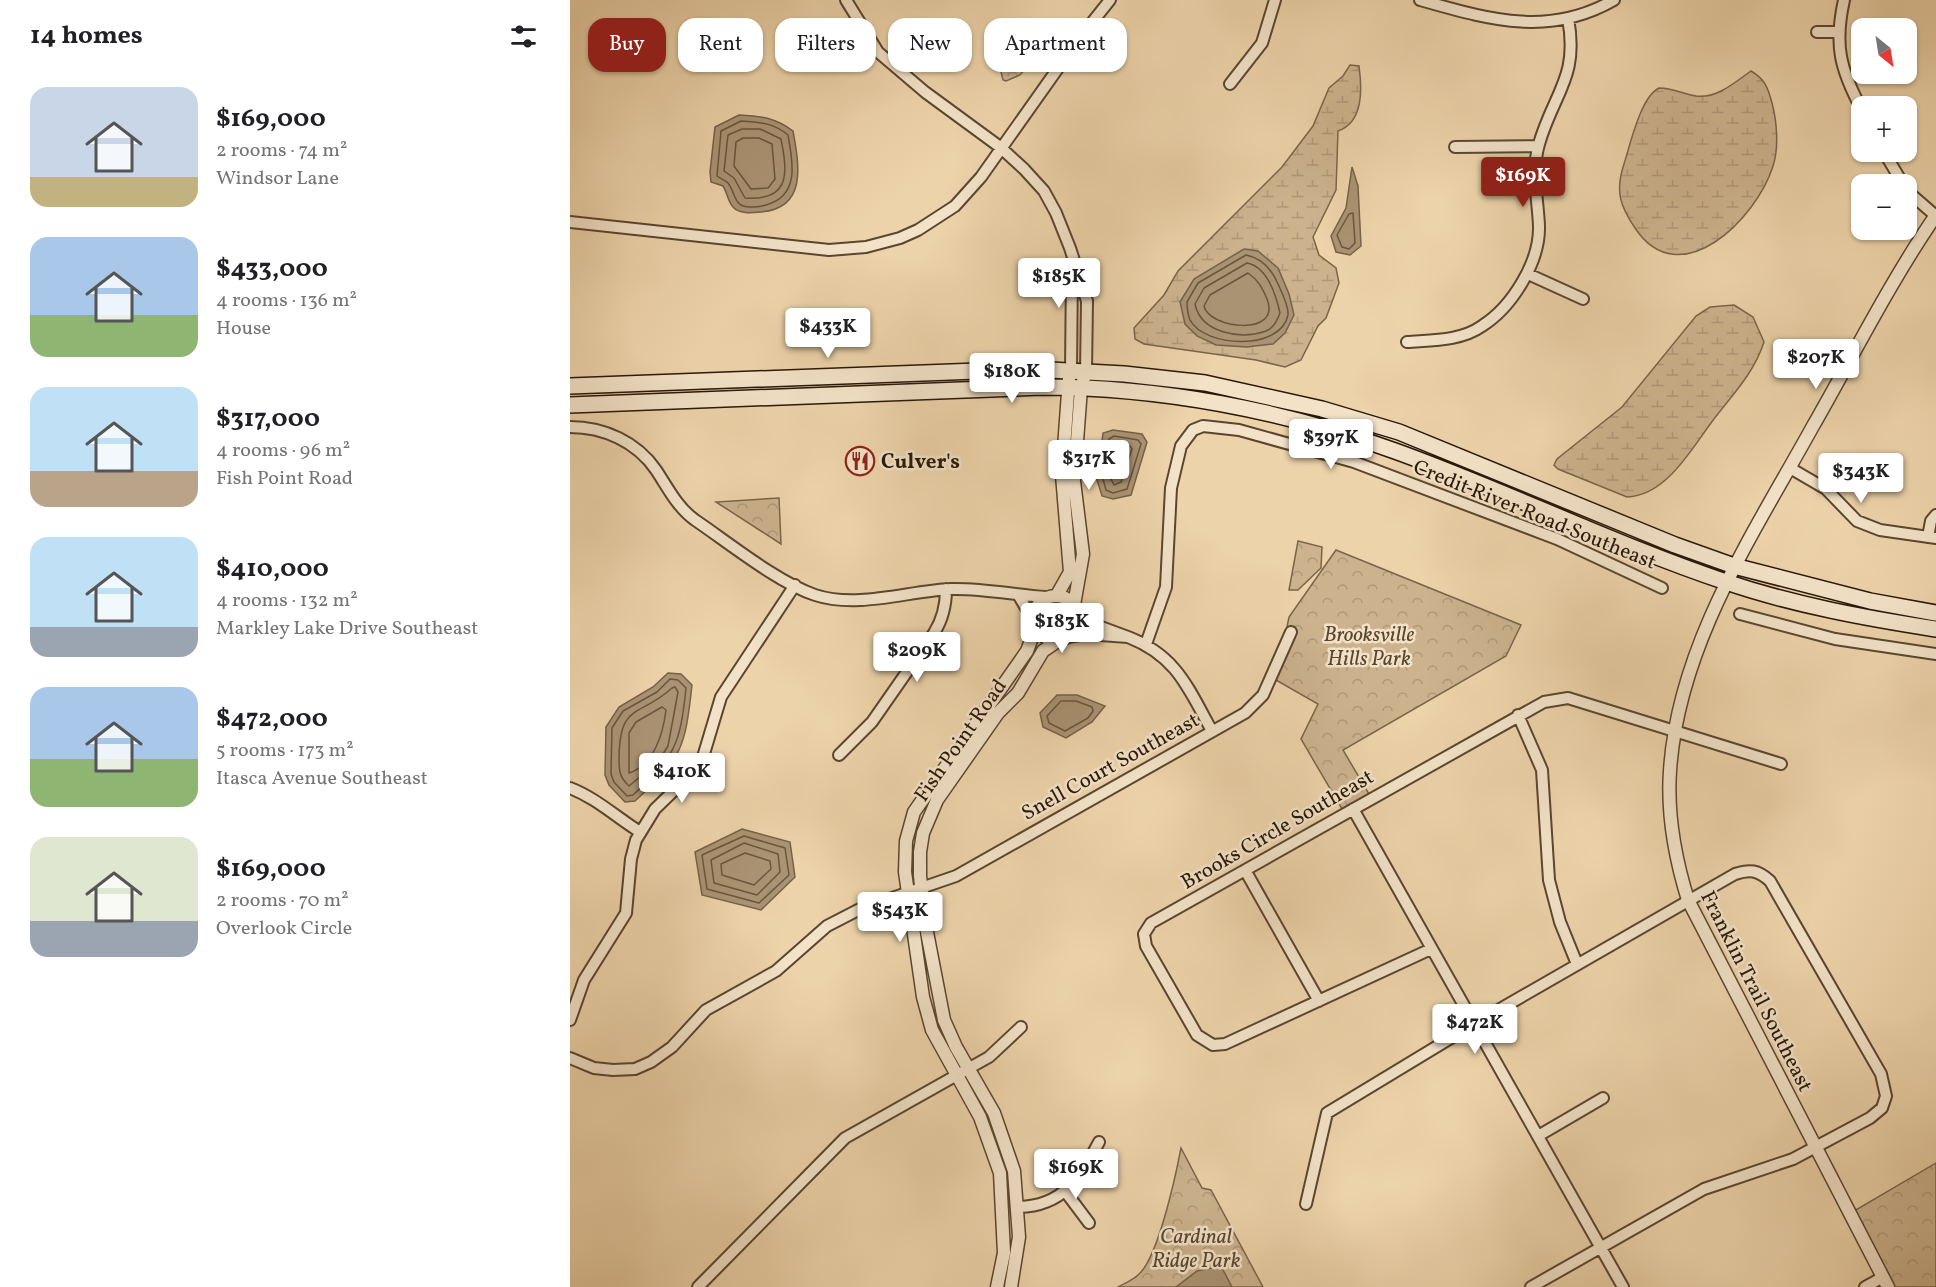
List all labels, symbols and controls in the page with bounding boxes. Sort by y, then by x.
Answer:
text: 14 homes [30,18,143,54]
chip: Buy [588,18,666,72]
chip: Rent [678,18,763,72]
chip: Filters [775,18,876,72]
chip: New [888,18,972,72]
chip: Apartment [984,18,1127,72]
north arrow [1851,18,1917,84]
map controls [1851,18,1917,240]
icon: filters [507,20,540,53]
button: + [1851,96,1917,162]
text: $169,000 [216,101,326,137]
icon: home [78,111,150,183]
text: 2 rooms · 74 m² [216,137,347,165]
pin: $169K [1481,157,1565,208]
text: $169K [1495,162,1551,190]
text: Windsor Lane [216,165,339,193]
button: − [1851,174,1917,240]
text: $433,000 [216,251,328,287]
pin: $185K [1017,258,1101,309]
icon: home [78,261,150,333]
text: $185K [1032,263,1086,291]
text: 4 rooms · 136 m² [216,287,357,315]
pin: $433K [786,308,870,359]
text: $433K [799,313,857,341]
text: House [216,315,271,343]
pin: $207K [1774,339,1858,390]
text: $207K [1787,344,1845,372]
pin: $180K [970,353,1054,404]
text: $180K [984,358,1040,386]
text: $317,000 [216,401,320,437]
icon: home [78,411,150,483]
pin: $397K [1289,419,1373,470]
text: $397K [1303,424,1359,452]
text: 4 rooms · 96 m² [216,437,350,465]
pin: $317K [1047,440,1131,491]
restaurant icon: Culver's [844,445,876,477]
text: $317K [1062,445,1116,473]
place label: Culver's [881,448,960,477]
street label: Credit River Road Southeast [1409,453,1660,577]
pin: $343K [1819,453,1903,504]
text: $343K [1832,458,1890,486]
text: Fish Point Road [216,465,353,493]
text: $410,000 [216,551,329,587]
icon: home [78,561,150,633]
text: 4 rooms · 132 m² [216,587,358,615]
pin: $183K [1020,603,1104,654]
text: $183K [1035,608,1089,636]
text: Markley Lake Drive Southeast [216,615,478,643]
park label: Brooksville Hills Park [1324,621,1415,674]
pin: $209K [875,632,959,683]
text: $209K [887,637,947,665]
street label: Fish Point Road [908,674,1014,808]
text: $472,000 [216,701,328,737]
street label: Snell Court Southeast [1017,706,1205,828]
icon: home [78,711,150,783]
text: 5 rooms · 173 m² [216,737,354,765]
pin: $410K [640,753,724,804]
text: $410K [653,758,711,786]
street label: Brooks Circle Southeast [1176,763,1379,897]
text: Itasca Avenue Southeast [216,765,428,793]
text: $169,000 [216,851,326,887]
icon: home [78,861,150,933]
street label: Franklin Trail Southeast [1692,886,1819,1097]
text: 2 rooms · 70 m² [216,887,349,915]
pin: $543K [858,892,942,943]
text: $543K [872,897,928,925]
text: Overlook Circle [216,915,352,943]
pin: $472K [1433,1004,1517,1055]
text: $472K [1446,1009,1504,1037]
pin: $169K [1034,1149,1118,1200]
text: $169K [1048,1154,1104,1182]
park label: Cardinal Ridge Park [1152,1223,1241,1276]

